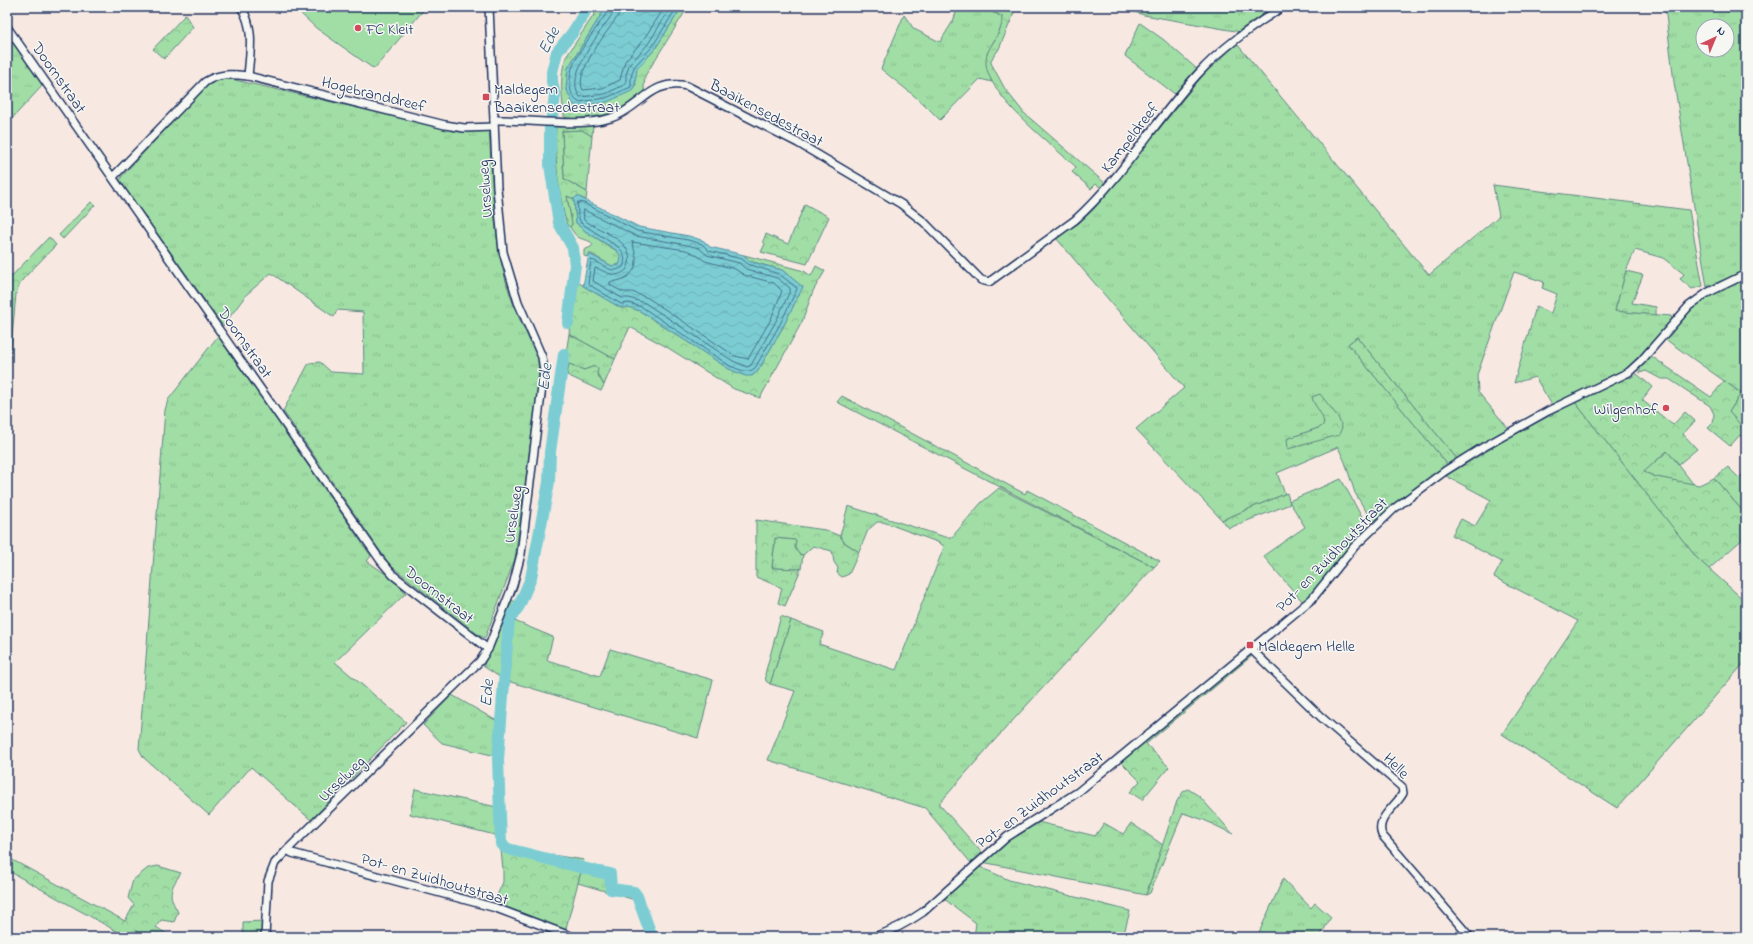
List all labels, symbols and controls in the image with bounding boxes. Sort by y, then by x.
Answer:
place label: FC Kleit [365,18,414,42]
north arrow [1695,18,1735,58]
water label: Ede [532,22,567,59]
marker: FC Kleit [353,23,363,33]
text: N [1713,23,1729,40]
street label: Doornstraat [24,37,92,119]
street label: Hogebranddreef [319,70,429,120]
street label: Baaikensedestraat [704,73,828,154]
place label: Maldegem Baaikensedestraat [493,78,620,120]
marker: Maldegem Baaikensedestraat [481,92,491,102]
street label: Kampeldreef [1096,98,1166,178]
street label: Urselweg [472,159,500,219]
street label: Doornstraat [210,302,278,384]
water label: Ede [531,361,560,392]
place label: Wilgenhof [1594,398,1659,422]
marker: Wilgenhof [1661,403,1671,413]
street label: Urselweg [498,484,530,545]
street label: Pot- en Zuidhoutstraat [1271,492,1395,619]
street label: Doornstraat [398,560,479,631]
place label: Maldegem Helle [1258,635,1356,659]
marker: Maldegem Helle [1245,640,1255,650]
water label: Ede [474,677,501,708]
street label: Pot- en Zuidhoutstraat [971,746,1109,855]
street label: Helle [1377,748,1415,786]
street label: Urselweg [313,751,372,808]
street label: Pot- en Zuidhoutstraat [358,847,512,913]

